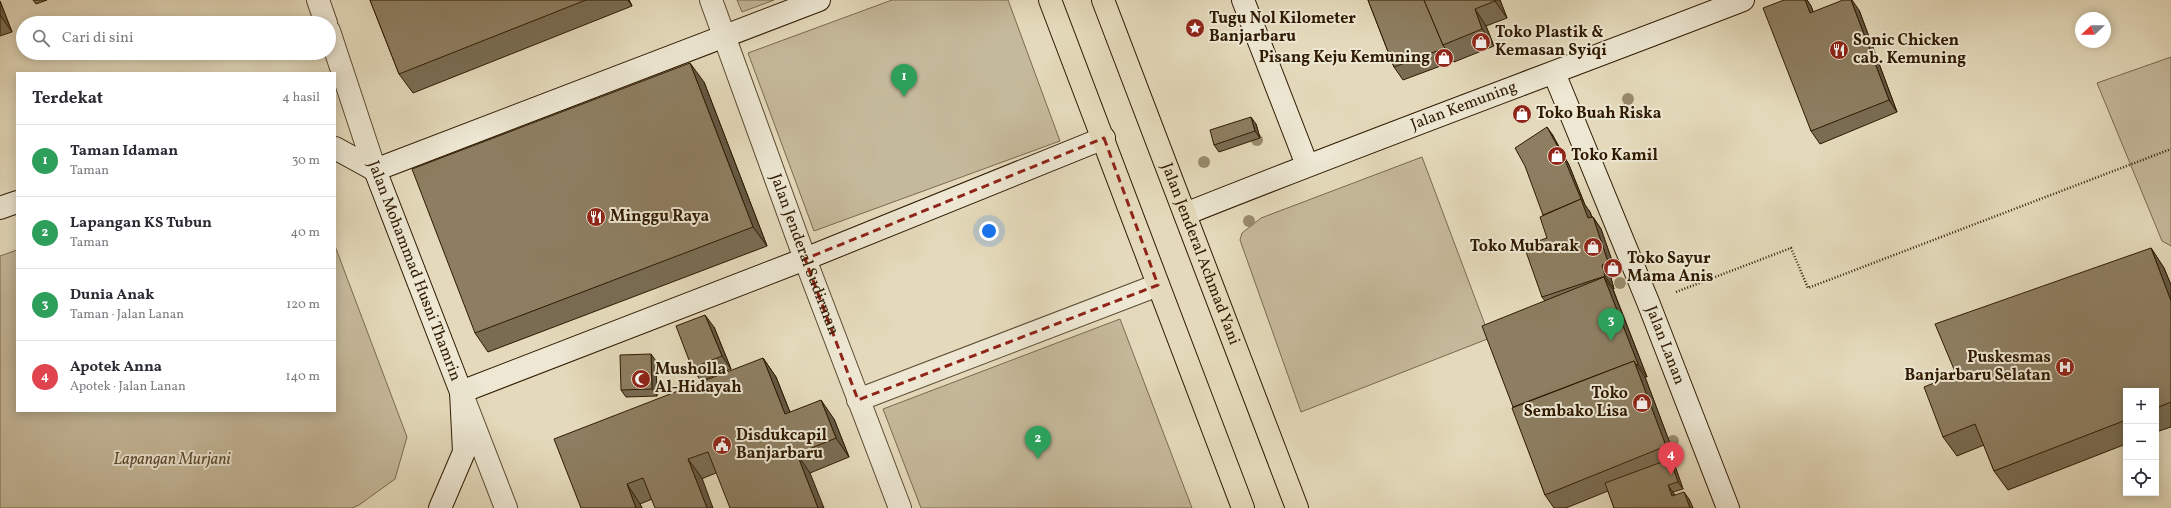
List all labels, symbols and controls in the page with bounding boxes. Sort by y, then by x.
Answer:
place label: Tugu Nol Kilometer Banjarbaru [1209,8,1356,48]
north arrow [2075,12,2111,48]
search box [16,16,336,60]
place icon: Tugu Nol Kilometer Banjarbaru [1184,17,1206,39]
place label: Toko Plastik & Kemasan Syiqi [1495,22,1607,62]
icon: search [30,27,52,49]
text: Cari di sini [62,28,133,49]
place label: Sonic Chicken cab. Kemuning [1853,30,1966,70]
shop icon: Toko Plastik & Kemasan Syiqi [1470,31,1492,53]
restaurant icon: Sonic Chicken cab. Kemuning [1828,39,1850,61]
place label: Pisang Keju Kemuning [1259,47,1430,69]
shop icon: Pisang Keju Kemuning [1433,47,1455,69]
pin: 1 [891,64,917,97]
street label: Jalan Kemuning [1408,76,1520,136]
text: Terdekat [32,87,103,110]
text: 4 hasil [282,89,320,107]
shop icon: Toko Buah Riska [1511,103,1533,125]
place label: Toko Buah Riska [1536,103,1662,125]
text: Taman Idaman [70,141,178,162]
shop icon: Toko Kamil [1546,145,1568,167]
place label: Toko Kamil [1571,145,1658,167]
text: 1 [42,152,48,170]
text: 30 m [292,152,320,170]
street label: Jalan Mohammad Husni Thamrin [362,158,466,384]
street label: Jalan Jenderal Achmad Yani [1155,160,1245,348]
text: Taman [70,162,109,180]
street label: Jalan Jenderal Sudirman [764,171,844,338]
restaurant icon: Minggu Raya [585,206,607,228]
place label: Minggu Raya [610,206,709,228]
text: Lapangan KS Tubun [70,213,212,234]
your location [979,221,999,241]
text: 2 [42,224,48,242]
text: 40 m [291,224,320,242]
text: Taman [70,234,109,252]
place label: Toko Mubarak [1470,236,1579,258]
shop icon: Toko Mubarak [1582,236,1604,258]
place label: Toko Sayur Mama Anis [1627,248,1713,288]
shop icon: Toko Sayur Mama Anis [1602,257,1624,279]
text: Dunia Anak [70,285,154,306]
text: 3 [42,296,48,314]
text: 120 m [286,296,320,314]
street label: Jalan Lanan [1640,303,1690,388]
text: Taman · Jalan Lanan [70,306,184,324]
pin: 3 [1598,308,1624,341]
place label: Puskesmas Banjarbaru Selatan [1904,347,2051,387]
hospital icon: Puskesmas Banjarbaru Selatan [2054,356,2076,378]
text: Apotek Anna [70,357,162,378]
place label: Musholla Al-Hidayah [655,359,742,399]
text: 4 [41,368,49,386]
text: 140 m [286,368,320,386]
mosque icon: Musholla Al-Hidayah [630,368,652,390]
text: Apotek · Jalan Lanan [70,378,186,396]
place label: Toko Sembako Lisa [1524,383,1628,423]
map controls [2123,388,2159,496]
button: + [2123,388,2159,424]
shop icon: Toko Sembako Lisa [1631,392,1653,414]
button: − [2123,424,2159,460]
place label: Disdukcapil Banjarbaru [736,425,828,465]
pin: 2 [1025,426,1051,459]
public building icon: Disdukcapil Banjarbaru [711,434,733,456]
pin: 4 [1658,442,1684,475]
park label: Lapangan Murjani [114,449,232,471]
button: locate [2123,460,2159,496]

